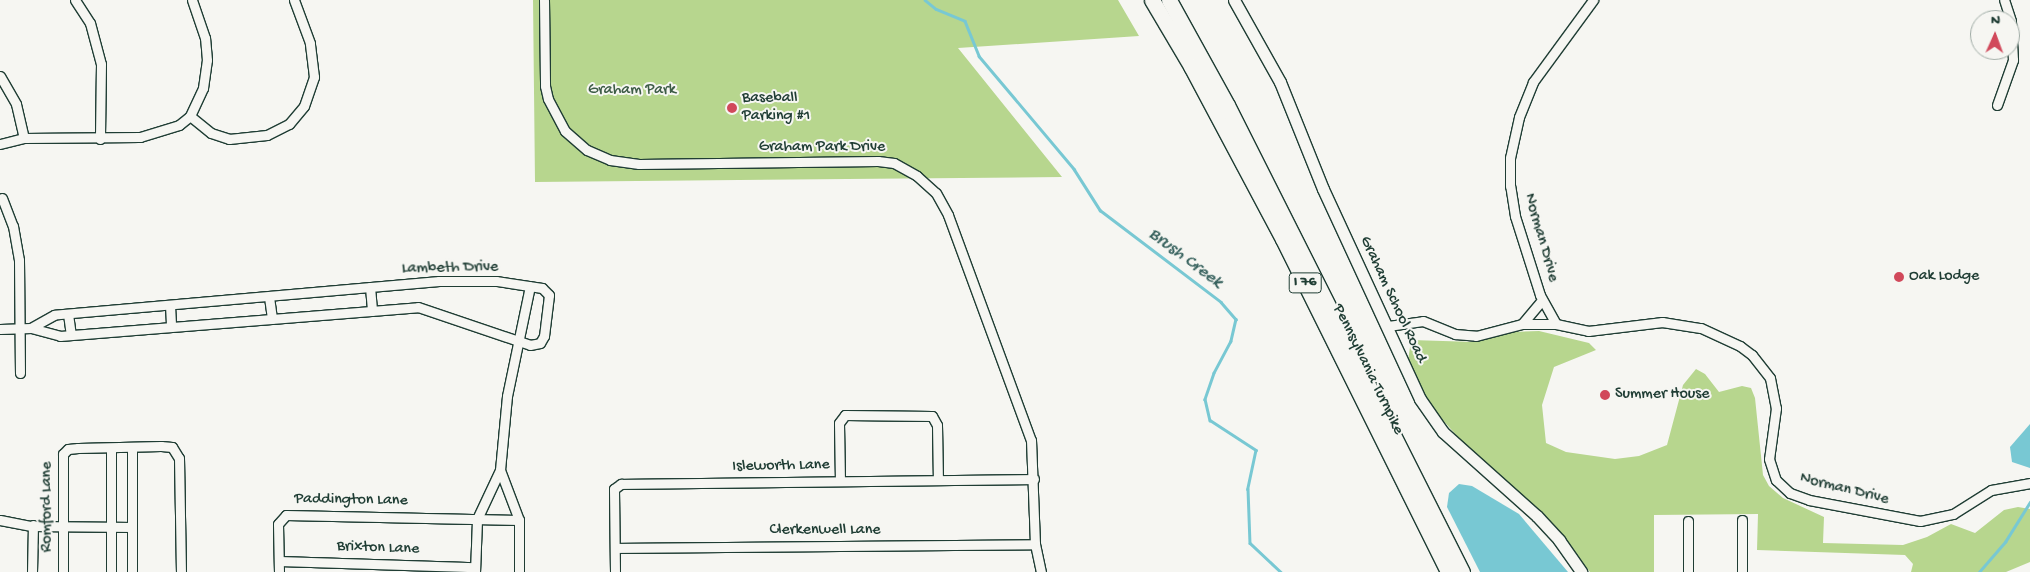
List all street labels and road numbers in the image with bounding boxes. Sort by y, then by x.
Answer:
street label: Graham Park Drive [759,138,885,158]
street label: Norman Drive [1518,192,1562,284]
street label: Graham School Road [1354,234,1430,366]
street label: Lambeth Drive [402,259,498,279]
road number: I 76 [1288,270,1322,296]
street label: Pennsylvania Turnpike [1327,302,1407,438]
street label: Isleworth Lane [732,457,830,477]
street label: Romford Lane [38,462,58,552]
street label: Norman Drive [1798,470,1890,510]
street label: Paddington Lane [294,490,408,512]
street label: Clerkenwell Lane [769,521,881,541]
street label: Brixton Lane [336,538,420,560]

